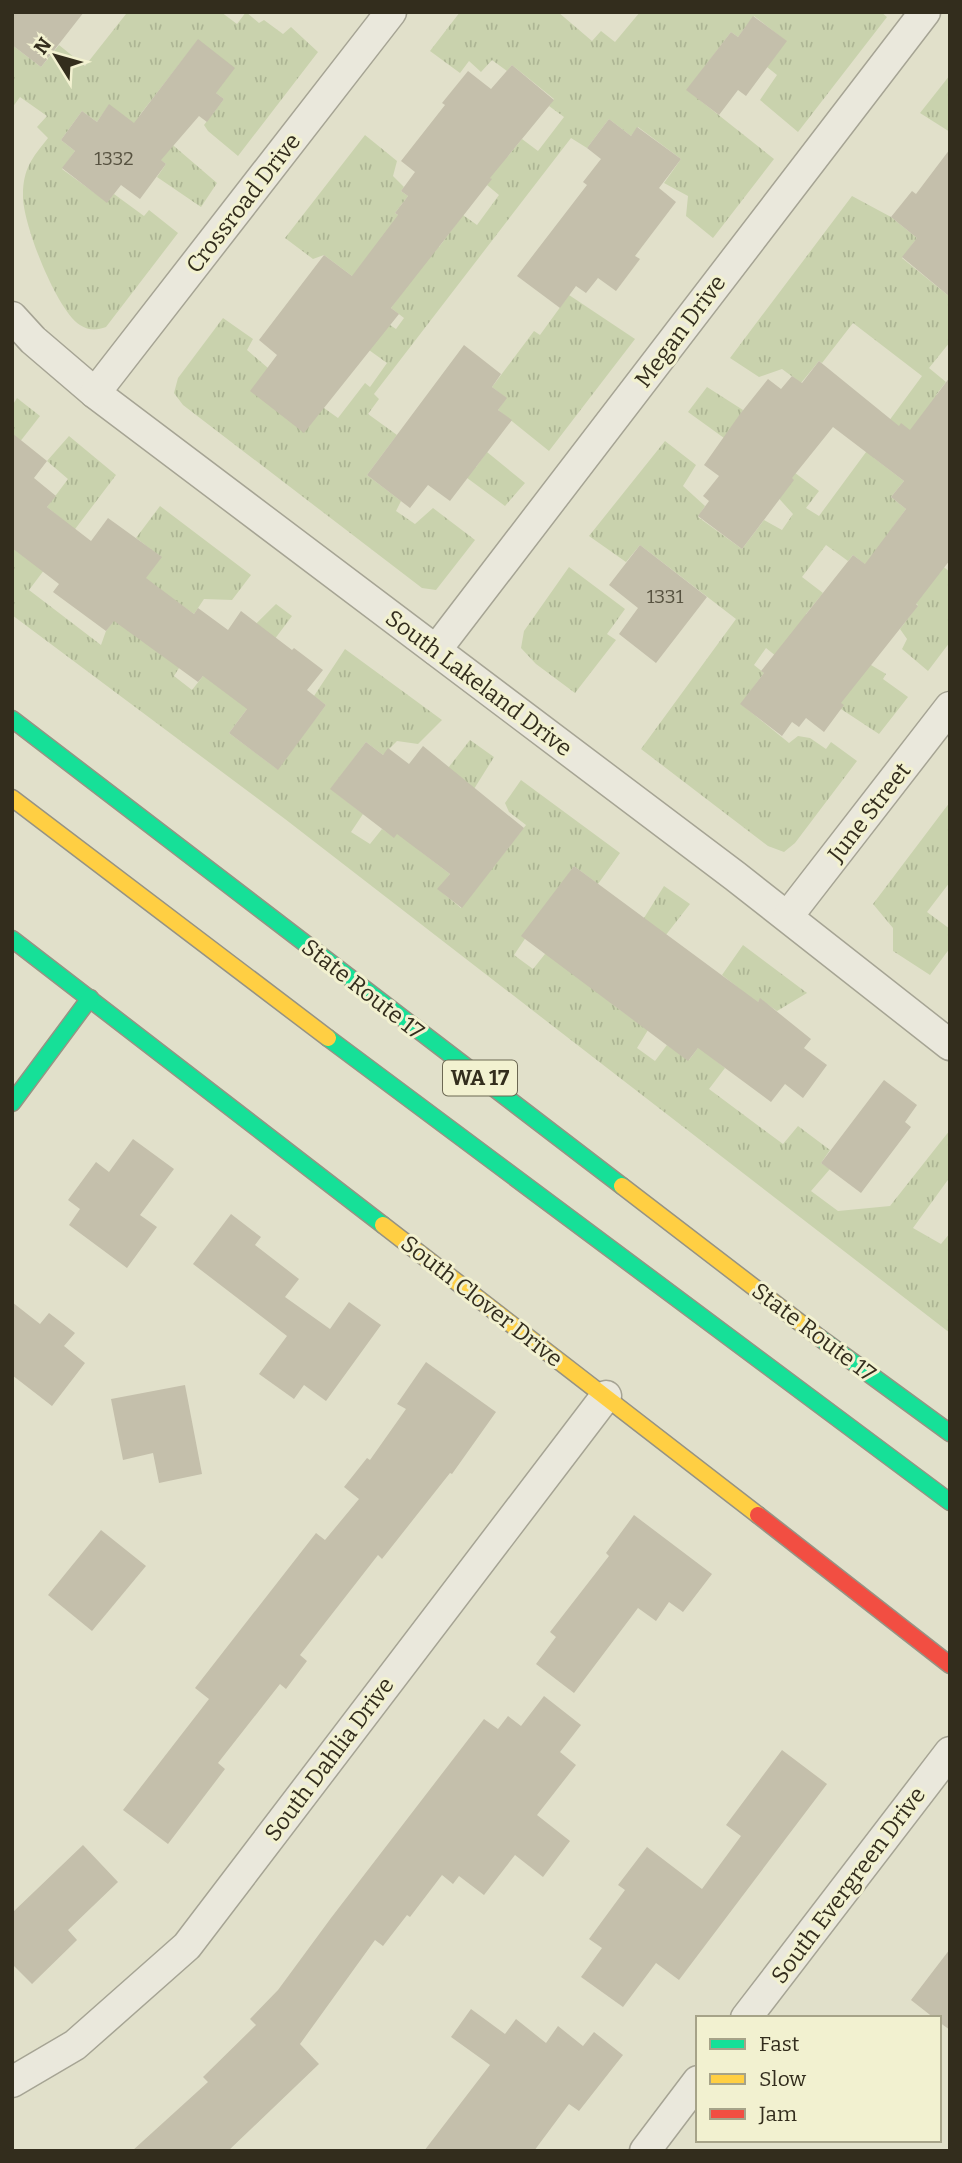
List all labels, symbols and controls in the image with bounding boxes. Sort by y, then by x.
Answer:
north arrow [21,21,91,91]
text: N [29,33,57,59]
street label: Crossroad Drive [180,128,306,278]
house number: 1332 [94,147,134,170]
street label: Megan Drive [629,269,731,393]
house number: 1331 [647,585,684,608]
street label: South Lakeland Drive [380,604,578,762]
street label: June Street [821,757,916,868]
street label: State Route 17 [296,933,430,1046]
road number: WA 17 [443,1060,517,1096]
street label: South Clover Drive [396,1229,568,1373]
street label: State Route 17 [747,1276,882,1388]
street label: South Dahlia Drive [258,1672,400,1846]
street label: South Evergreen Drive [765,1781,931,1989]
legend [696,2016,941,2142]
text: Fast [759,2031,800,2057]
text: Slow [759,2066,806,2092]
text: Jam [758,2101,797,2127]

